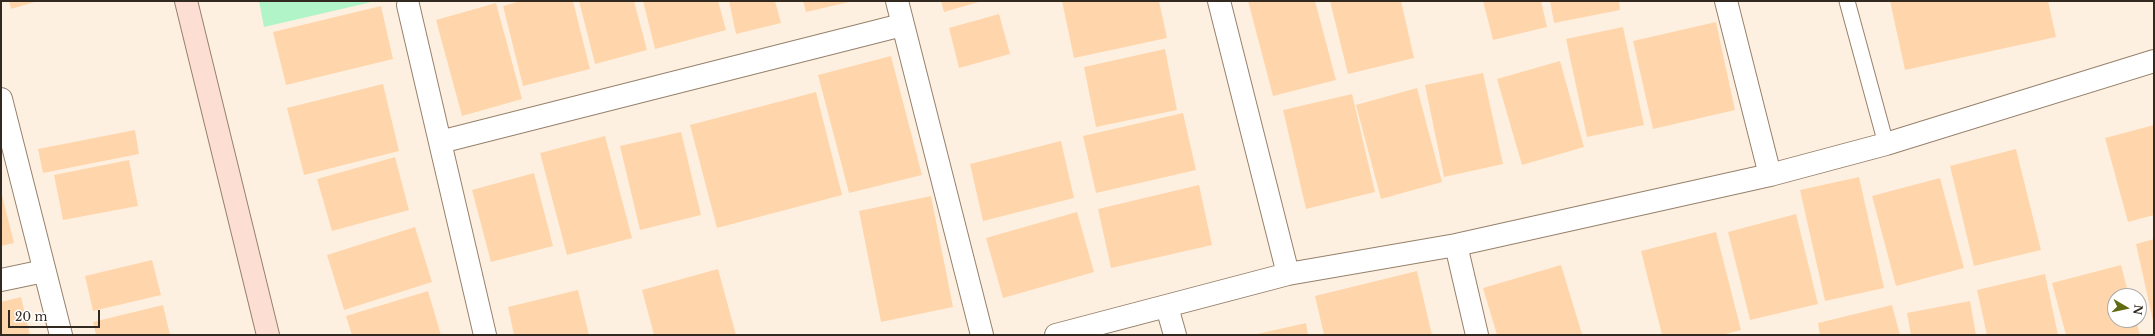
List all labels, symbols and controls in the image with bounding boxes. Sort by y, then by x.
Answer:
north arrow [2107,288,2147,328]
scale bar [10,302,102,328]
text: N [2130,304,2146,316]
text: 20 m [15,309,47,324]

